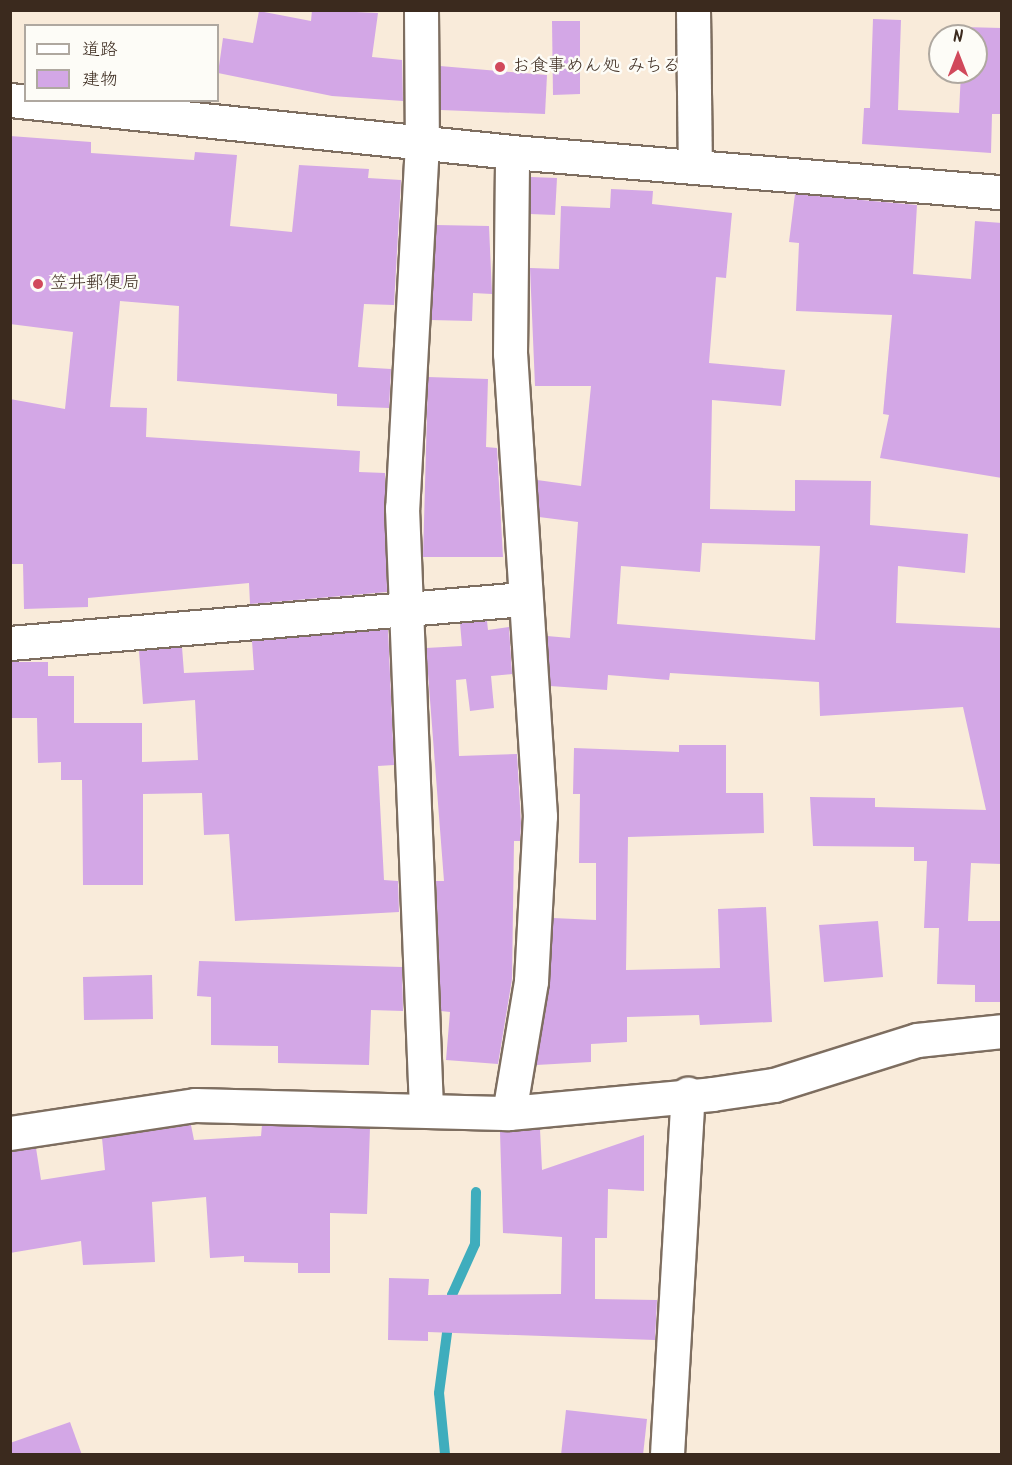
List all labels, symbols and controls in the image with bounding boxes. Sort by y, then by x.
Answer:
legend [24,24,219,102]
north arrow [928,24,988,84]
text: N [953,25,963,50]
text: 道路 [82,36,118,65]
place label: お食事めん処 みちる [512,56,681,78]
marker: お食事めん処 みちる [493,60,507,74]
text: 建物 [82,66,118,95]
place label: 笠井郵便局 [50,273,140,295]
marker: 笠井郵便局 [31,277,45,291]

